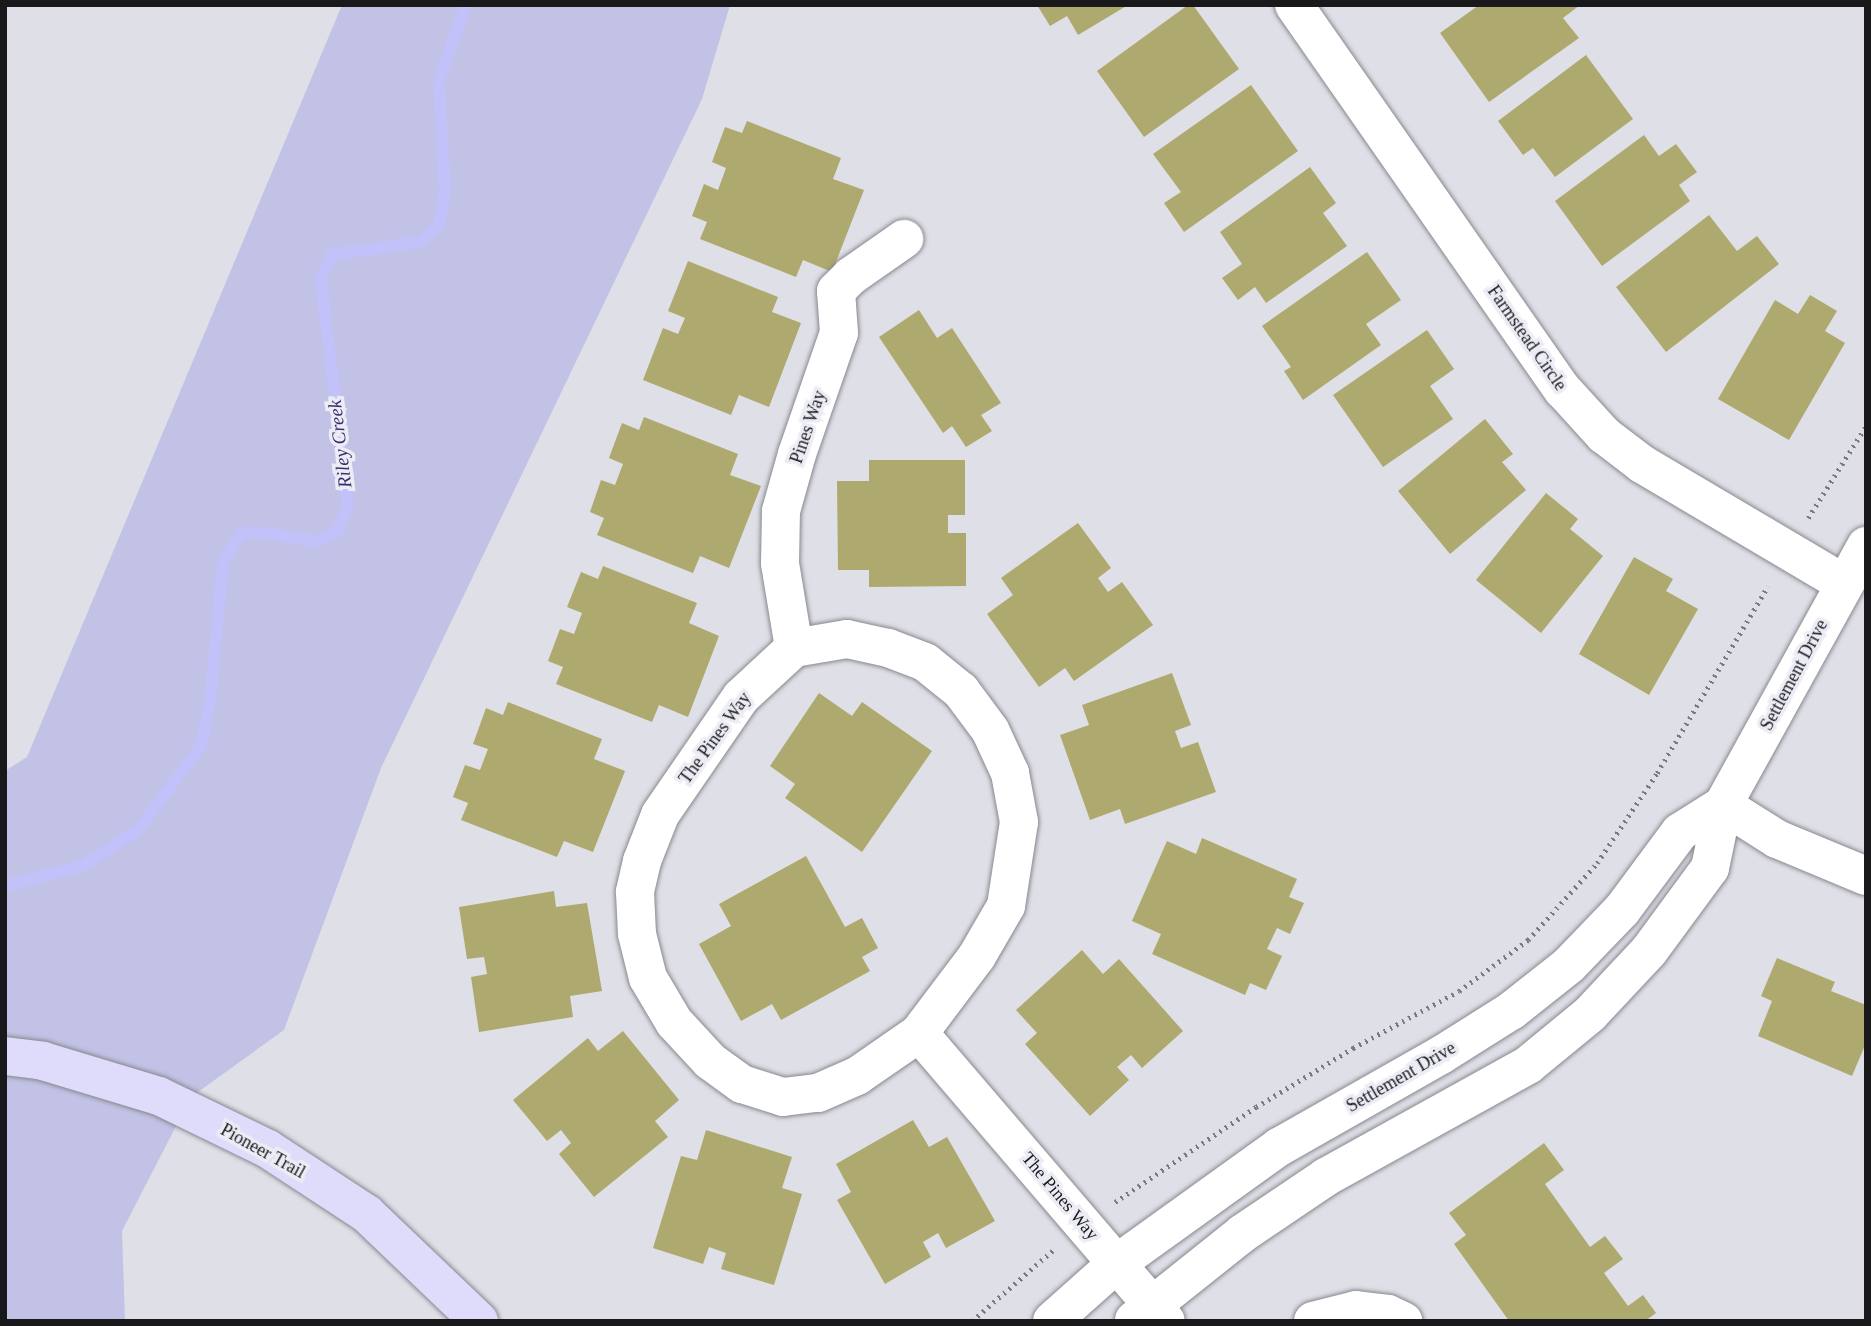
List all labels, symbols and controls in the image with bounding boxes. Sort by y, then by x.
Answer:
street label: Farmstead Circle [1483,281,1571,395]
street label: Pines Way [785,388,831,466]
water label: Riley Creek [323,399,357,489]
street label: Settlement Drive [1756,616,1832,734]
street label: The Pines Way [674,688,756,788]
street label: Settlement Drive [1343,1037,1459,1117]
street label: Pioneer Trail [217,1119,309,1183]
street label: The Pines Way [1017,1147,1103,1245]

